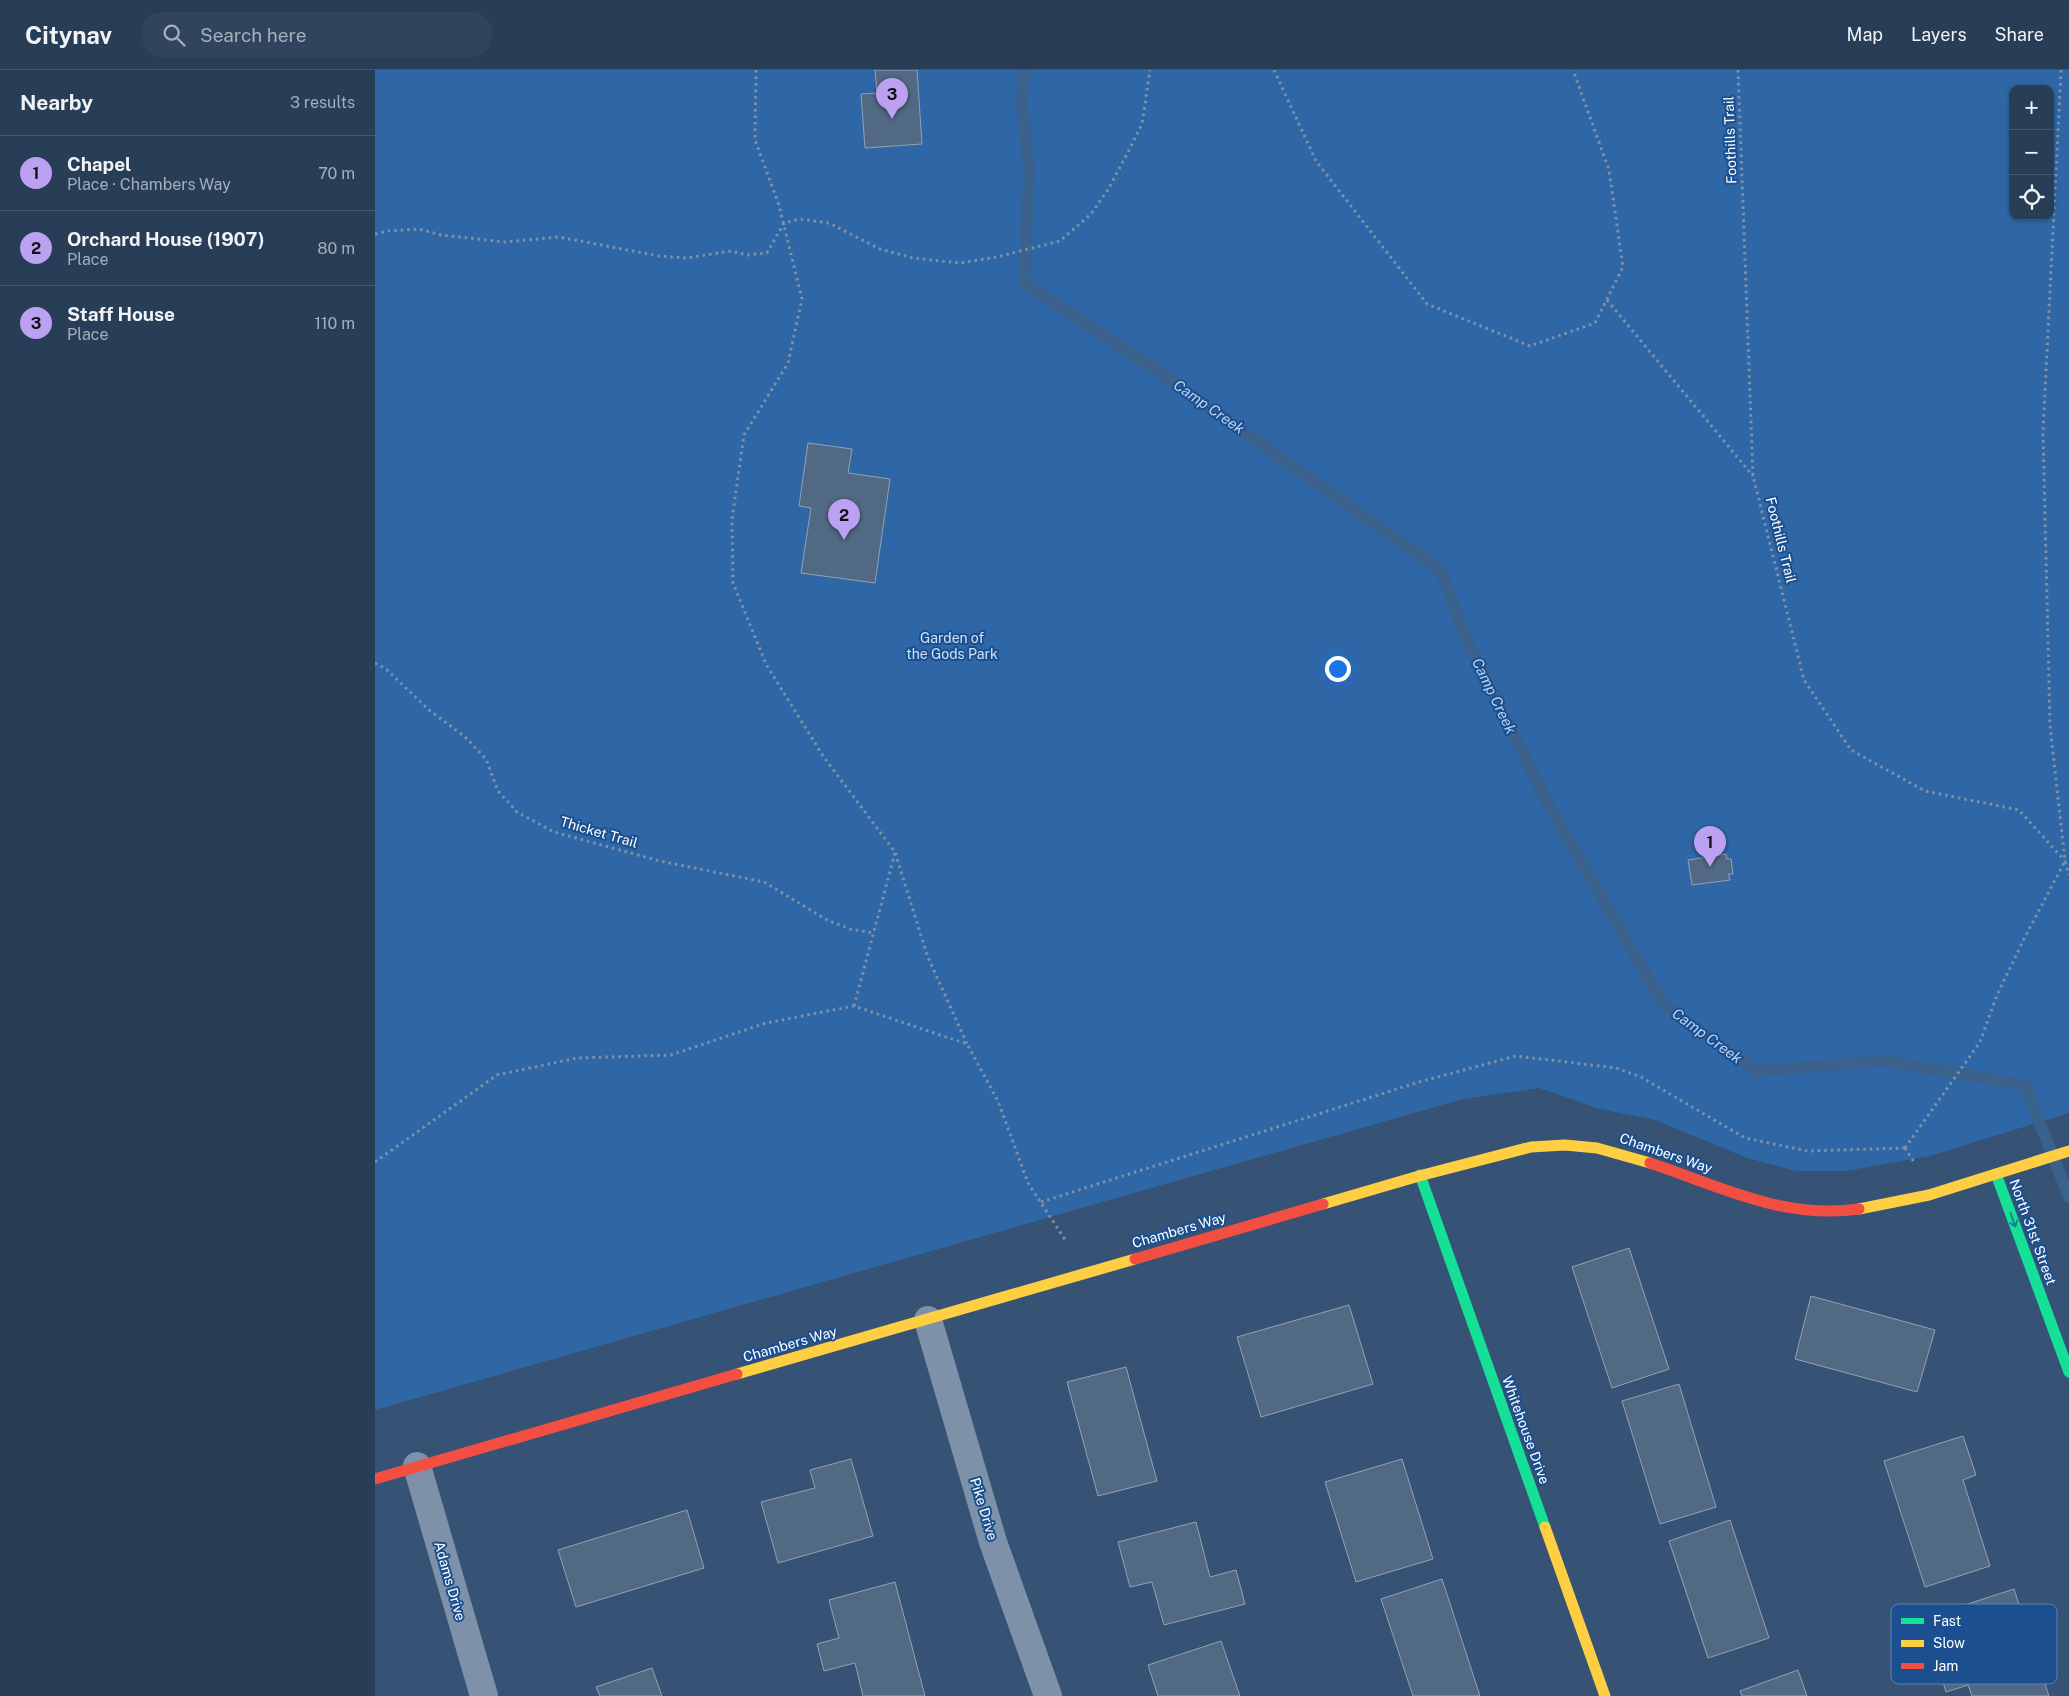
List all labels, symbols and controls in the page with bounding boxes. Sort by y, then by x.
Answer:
search box [142,12,492,57]
text: Citynav [25,21,112,49]
icon: search [160,21,188,49]
text: Search here [200,24,307,46]
text: Map [1847,24,1883,45]
text: Layers [1911,24,1967,45]
text: Share [1995,24,2044,45]
pin: 3 [876,78,908,119]
map controls [2009,85,2054,220]
button: + [2009,85,2054,130]
text: Nearby [20,90,93,115]
text: 3 results [290,93,355,112]
street label: Foothills Trail [1720,96,1740,184]
button: − [2009,130,2054,175]
text: Chapel [67,153,131,175]
text: 1 [33,164,39,183]
text: 70 m [318,164,355,183]
text: Place · Chambers Way [67,175,231,194]
button: locate [2009,175,2054,220]
text: Orchard House (1907) [67,228,265,250]
text: 2 [31,239,41,258]
text: 80 m [317,239,355,258]
text: Place [67,250,109,269]
text: Staff House [67,303,175,325]
text: 3 [31,314,41,333]
text: 110 m [314,314,355,333]
text: Place [67,325,109,344]
water label: Camp Creek [1171,376,1249,438]
street label: Foothills Trail [1763,495,1799,585]
pin: 2 [828,499,860,540]
park label: Garden of the Gods Park [906,630,998,662]
water label: Camp Creek [1469,655,1521,737]
your location [1325,656,1351,682]
street label: Thicket Trail [558,813,640,851]
pin: 1 [1694,826,1726,867]
water label: Camp Creek [1669,1004,1746,1067]
street label: Chambers Way [1617,1130,1715,1177]
street label: North 31st Street [2006,1177,2060,1287]
street label: Chambers Way [1130,1209,1228,1251]
one-way arrow [2009,1212,2018,1227]
street label: Chambers Way [741,1323,839,1365]
street label: Whitehouse Drive [1499,1374,1553,1486]
street label: Pike Drive [967,1476,1001,1542]
street label: Adams Drive [431,1539,469,1623]
legend [1891,1604,2057,1684]
text: Fast [1933,1613,1961,1629]
text: Slow [1933,1635,1965,1651]
text: Jam [1933,1658,1958,1674]

